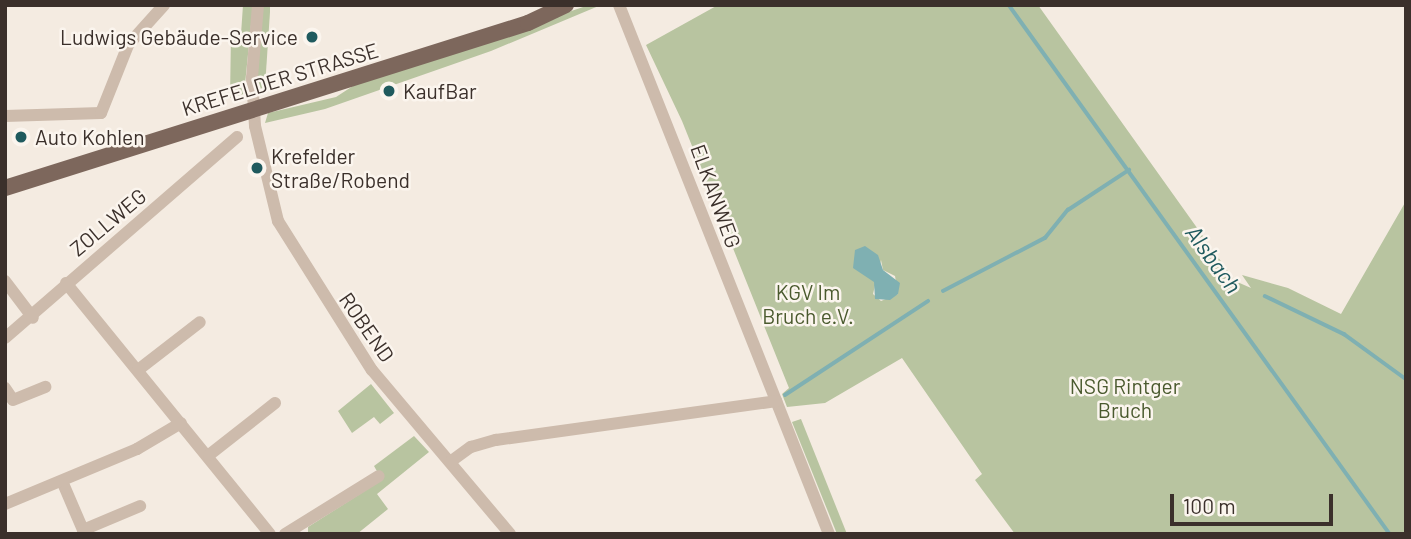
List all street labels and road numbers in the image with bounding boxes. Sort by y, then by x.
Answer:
street label: KREFELDER STRASSE [179,37,381,121]
street label: ELKANWEG [686,141,746,251]
street label: ZOLLWEG [65,183,151,261]
street label: ROBEND [334,288,400,366]

